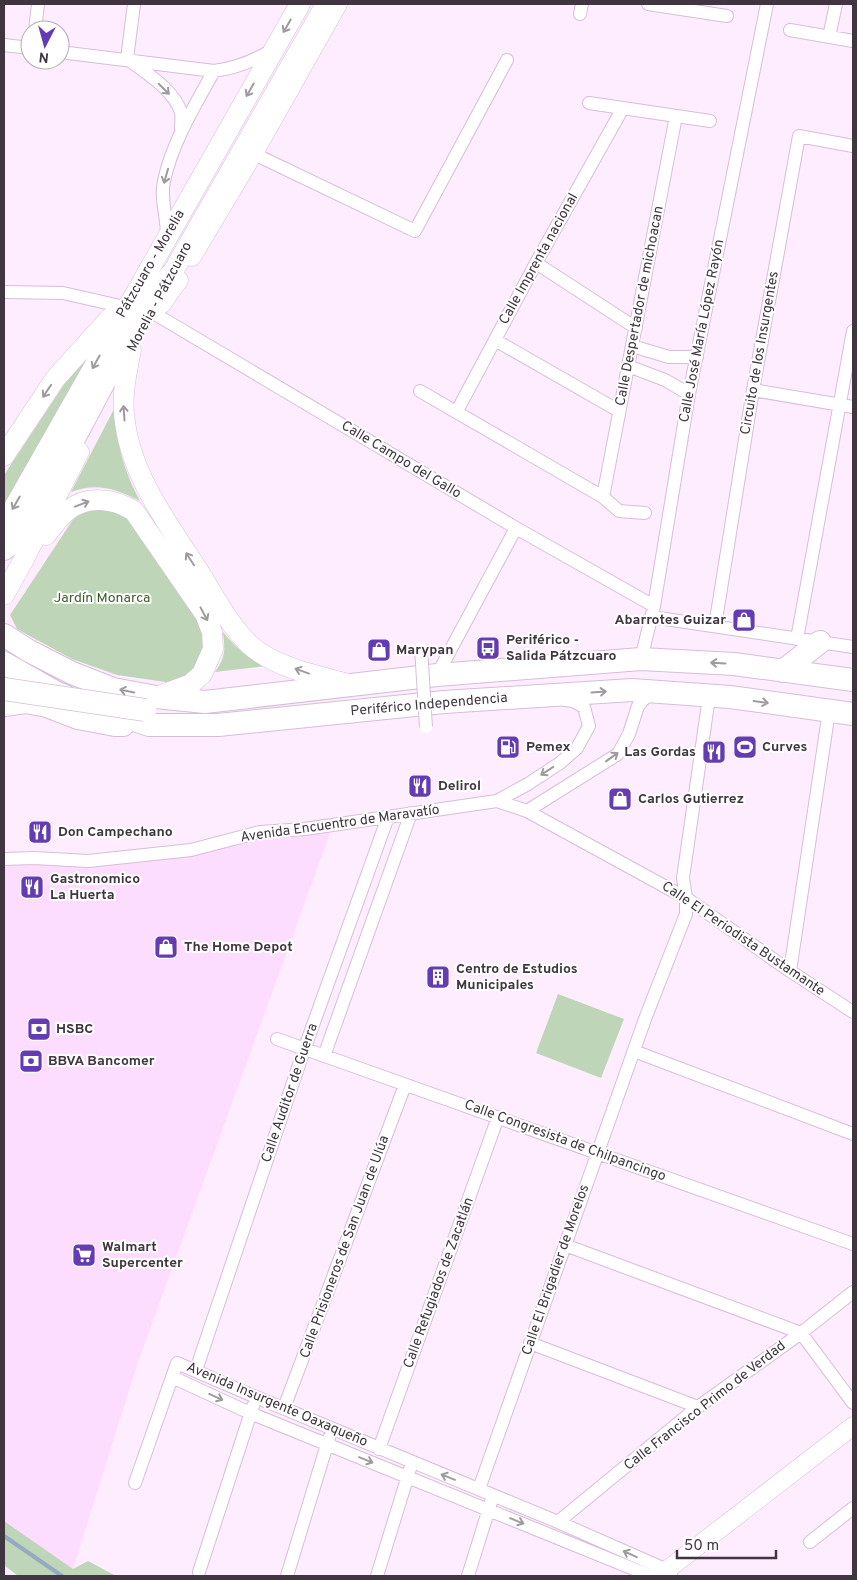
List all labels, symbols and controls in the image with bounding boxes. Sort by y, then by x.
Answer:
one-way arrow [282,18,292,32]
north arrow [20,20,70,70]
text: N [38,47,50,65]
one-way arrow [158,83,170,95]
one-way arrow [245,83,255,97]
one-way arrow [160,168,170,184]
street label: Calle Imprenta nacional [496,190,582,328]
street label: Calle Despertador de michoacan [612,204,668,408]
street label: Pátzcuaro - Morelia [113,207,189,321]
street label: Calle José María López Rayón [676,238,728,424]
street label: Morelia - Pátzcuaro [124,239,196,355]
street label: Circuito de los Insurgentes [737,270,783,436]
one-way arrow [91,354,101,369]
one-way arrow [42,384,52,398]
one-way arrow [120,405,129,421]
street label: Calle Campo del Gallo [338,417,464,503]
one-way arrow [11,496,21,511]
one-way arrow [74,499,89,508]
one-way arrow [185,552,196,566]
park label: Jardín Monarca [54,590,150,607]
one-way arrow [199,607,209,622]
shop icon: Abarrotes Guizar [731,607,757,633]
place label: Abarrotes Guizar [614,612,726,629]
place label: Periférico - Salida Pátzcuaro [506,632,617,665]
bus stop icon: Periférico - Salida Pátzcuaro [475,635,501,661]
shop icon: Marypan [366,637,392,663]
place label: Marypan [396,642,454,659]
one-way arrow [710,659,726,668]
one-way arrow [294,665,310,675]
one-way arrow [119,686,135,696]
one-way arrow [591,687,607,697]
street label: Periférico Independencia [350,690,508,720]
one-way arrow [753,697,769,707]
fuel station icon: Pemex [495,734,521,760]
sports icon: Curves [732,734,758,760]
place label: Pemex [526,739,571,756]
restaurant icon: Las Gordas [701,739,727,765]
place label: Curves [762,739,807,756]
place label: Las Gordas [624,744,696,761]
one-way arrow [605,752,619,762]
one-way arrow [540,766,554,776]
restaurant icon: Delirol [407,773,433,799]
place label: Delirol [438,778,481,795]
shop icon: Carlos Gutierrez [607,786,633,812]
place label: Carlos Gutierrez [638,791,744,808]
street label: Avenida Encuentro de Maravatío [239,802,441,846]
restaurant icon: Don Campechano [27,819,53,845]
place label: Don Campechano [58,824,173,841]
place label: Gastronomico La Huerta [50,871,140,904]
restaurant icon: Gastronomico La Huerta [19,874,45,900]
street label: Calle El Periodista Bustamante [658,878,828,1000]
shop icon: The Home Depot [153,934,179,960]
place label: The Home Depot [184,939,293,956]
place label: Centro de Estudios Municipales [456,961,578,994]
building icon: Centro de Estudios Municipales [425,964,451,990]
bank icon: HSBC [26,1016,52,1042]
place label: HSBC [56,1021,93,1038]
street label: Calle Auditor de Guerra [258,1021,322,1165]
bank icon: BBVA Bancomer [18,1048,44,1074]
place label: BBVA Bancomer [48,1053,155,1070]
street label: Calle Congresista de Chilpancingo [462,1097,668,1186]
street label: Calle Prisioneros de San Juan de Ulúa [297,1133,393,1361]
street label: Calle El Brigadier de Morelos [519,1182,593,1358]
street label: Calle Refugiados de Zacatlán [400,1195,478,1371]
place label: Walmart Supercenter [102,1239,183,1272]
supermarket icon: Walmart Supercenter [71,1242,97,1268]
street label: Calle Francisco Primo de Verdad [621,1338,789,1474]
street label: Avenida Insurgente Oaxaqueño [184,1359,370,1451]
one-way arrow [208,1393,223,1403]
one-way arrow [358,1456,373,1465]
one-way arrow [441,1471,456,1481]
one-way arrow [509,1517,524,1526]
scale bar [677,1528,776,1560]
text: 50 m [684,1537,719,1556]
one-way arrow [623,1548,638,1558]

